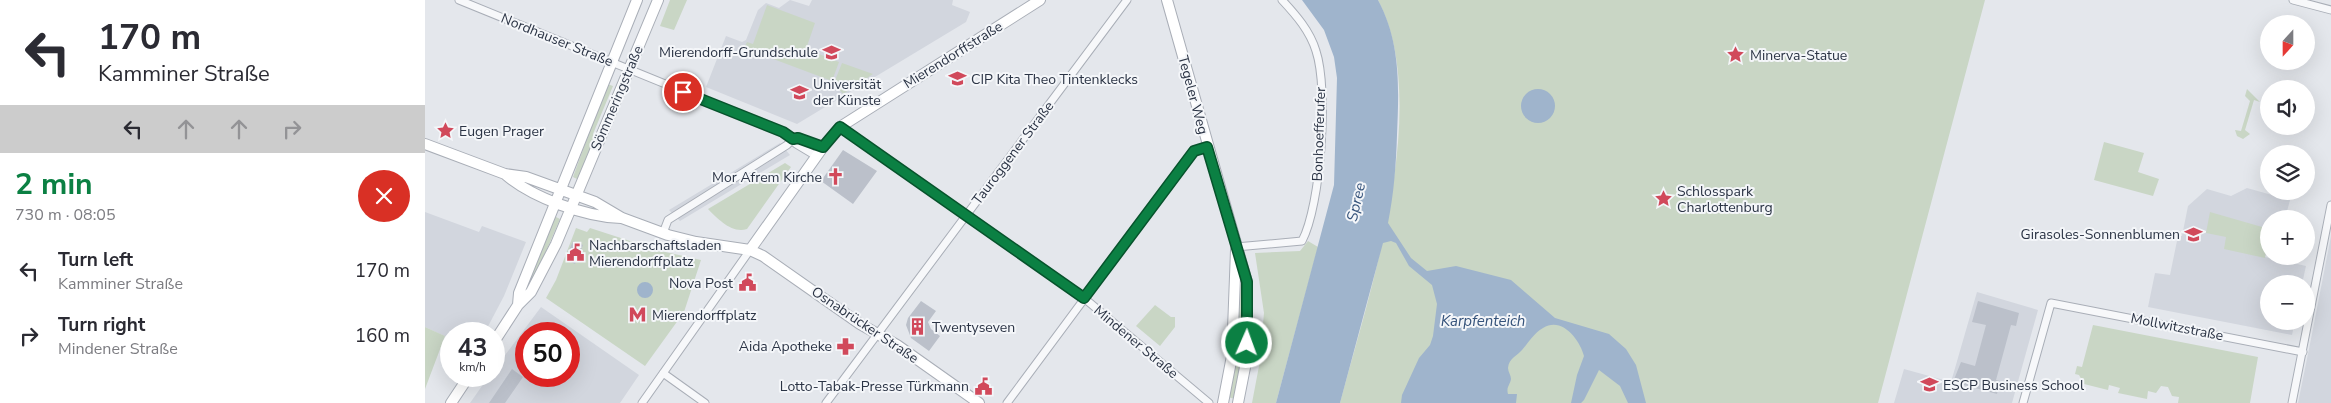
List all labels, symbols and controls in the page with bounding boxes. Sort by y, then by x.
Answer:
street label: Nordhauser Straße [498,9,616,71]
text: 170 m [98,14,201,61]
north arrow [2260,15,2315,70]
map controls [2260,15,2315,330]
street label: Mierendorffstraße [900,17,1006,93]
icon: left [15,20,80,85]
school or university icon: Mierendorff-Grundschule [822,42,842,62]
street label: Sömmeringstraße [586,43,648,153]
place label: Mierendorff-Grundschule [659,43,818,62]
place icon: Minerva-Statue [1726,45,1746,65]
place label: Minerva-Statue [1750,46,1847,65]
street label: Tegeler Weg [1173,53,1213,137]
text: Kamminer Straße [98,59,270,89]
school or university icon: CIP Kita Theo Tintenklecks [947,69,967,89]
place label: CIP Kita Theo Tintenklecks [971,70,1138,89]
pin [662,71,704,113]
place label: Universität der Künste [813,75,881,110]
icon: arrive [669,78,697,106]
button: sound [2260,80,2315,135]
school or university icon: Universität der Künste [789,82,809,102]
street label: Bonhoefferufer [1308,86,1330,182]
street label: Tauroggener Straße [968,97,1058,209]
icon: left [119,115,147,143]
icon: ahead [172,115,200,143]
icon: ahead [225,115,253,143]
icon: right [278,115,306,143]
place icon: Eugen Prager [435,121,455,141]
place label: Eugen Prager [459,122,544,141]
button: layers [2260,145,2315,200]
text: 2 min [15,164,93,205]
church icon: Mor Afrem Kirche [826,167,846,187]
place label: Mor Afrem Kirche [712,168,822,187]
button: close [358,170,410,222]
water label: Spree [1342,181,1370,223]
place label: Schlosspark Charlottenburg [1677,182,1773,217]
place icon: Schlosspark Charlottenburg [1653,189,1673,209]
text: 730 m · 08:05 [15,204,116,226]
button: + [2260,210,2315,265]
school or university icon: Girasoles-Sonnenblumen [2184,224,2204,244]
place label: Girasoles-Sonnenblumen [2021,225,2180,244]
place label: Nachbarschaftsladen Mierendorffplatz [589,236,721,271]
public building icon: Nachbarschaftsladen Mierendorffplatz [565,243,585,263]
text: Turn left [58,247,133,273]
icon: left [15,257,43,285]
text: 170 m [355,258,410,284]
text: Kamminer Straße [58,273,183,295]
public building icon: Nova Post [737,273,757,293]
place label: Nova Post [669,274,733,293]
button: − [2260,275,2315,330]
street label: Osnabrücker Straße [808,282,922,368]
street label: Mindener Straße [1090,301,1182,383]
metro station icon: Mierendorffplatz [628,305,648,325]
place label: Mierendorffplatz [652,306,757,325]
street label: Mollwitzstraße [2129,309,2225,345]
water label: Karpfenteich [1441,311,1525,331]
text: Turn right [58,312,145,338]
position arrow [1220,316,1272,368]
building icon: Twentyseven [908,317,928,337]
place label: Twentyseven [932,318,1015,337]
icon: right [15,322,43,350]
speed limit sign: 50 [515,322,580,387]
text: 160 m [355,323,410,349]
text: 43 [457,331,488,365]
pharmacy icon: Aida Apotheke [836,336,856,356]
place label: Aida Apotheke [739,337,832,356]
text: Mindener Straße [58,338,178,360]
text: km/h [459,359,486,375]
school or university icon: ESCP Business School [1919,375,1939,395]
public building icon: Lotto-Tabak-Presse Türkmann [973,376,993,396]
place label: ESCP Business School [1943,376,2085,395]
place label: Lotto-Tabak-Presse Türkmann [780,377,969,396]

